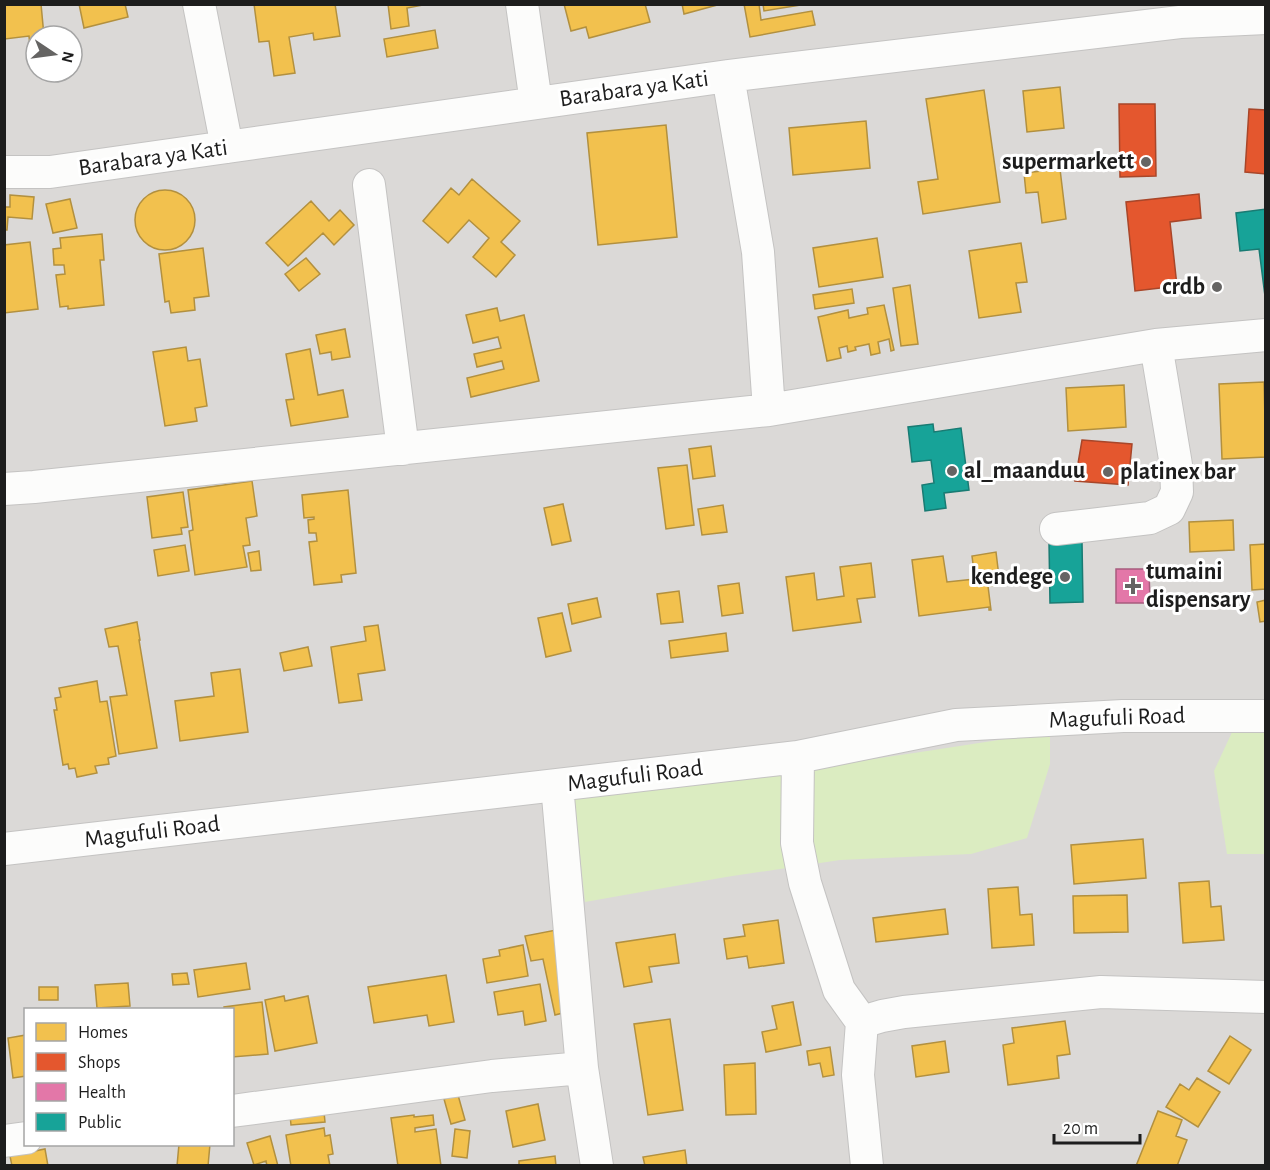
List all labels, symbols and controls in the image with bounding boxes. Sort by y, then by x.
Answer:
north arrow [24,24,84,84]
text: N [59,50,77,64]
street label: Barabara ya Kati [558,67,710,111]
street label: Barabara ya Kati [77,136,229,180]
place label: supermarkett [1002,150,1134,174]
marker: supermarkett [1139,155,1153,169]
place label: crdb [1162,275,1205,299]
marker: crdb [1210,280,1224,294]
place label: al_maanduu [964,459,1086,483]
place label: platinex bar [1120,460,1236,484]
marker: al_maanduu [945,464,959,478]
marker: platinex bar [1101,465,1115,479]
place label: tumaini dispensary [1146,560,1251,612]
place label: kendege [971,565,1053,589]
marker: kendege [1058,570,1072,584]
marker: tumaini dispensary [1124,577,1142,595]
street label: Magufuli Road [1048,704,1186,732]
street label: Magufuli Road [566,756,704,796]
street label: Magufuli Road [83,812,221,852]
legend [24,1008,234,1146]
text: Homes [78,1024,128,1042]
text: Shops [78,1054,120,1072]
text: Health [78,1084,126,1102]
scale bar [1054,1107,1140,1145]
text: Public [78,1114,121,1132]
text: 20 m [1063,1120,1098,1138]

